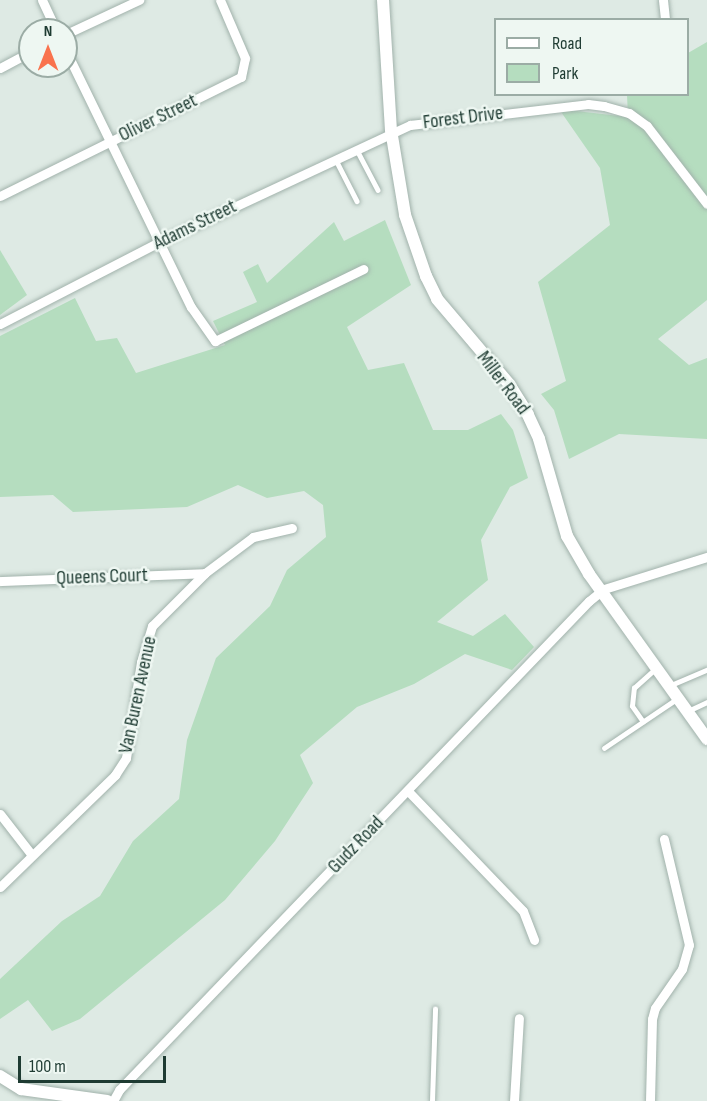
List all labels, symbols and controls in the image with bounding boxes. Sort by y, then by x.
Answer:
north arrow [18,18,78,78]
legend [494,18,689,96]
text: N [44,22,52,41]
text: Road [552,33,582,54]
text: Park [552,63,578,84]
street label: Oliver Street [115,89,201,147]
street label: Forest Drive [422,101,504,135]
street label: Adams Street [149,195,241,255]
street label: Miller Road [471,347,535,419]
street label: Queens Court [56,563,148,591]
street label: Van Buren Avenue [114,634,162,756]
street label: Gudz Road [323,811,389,879]
scale bar [21,1044,170,1082]
text: 100 m [29,1056,66,1077]

